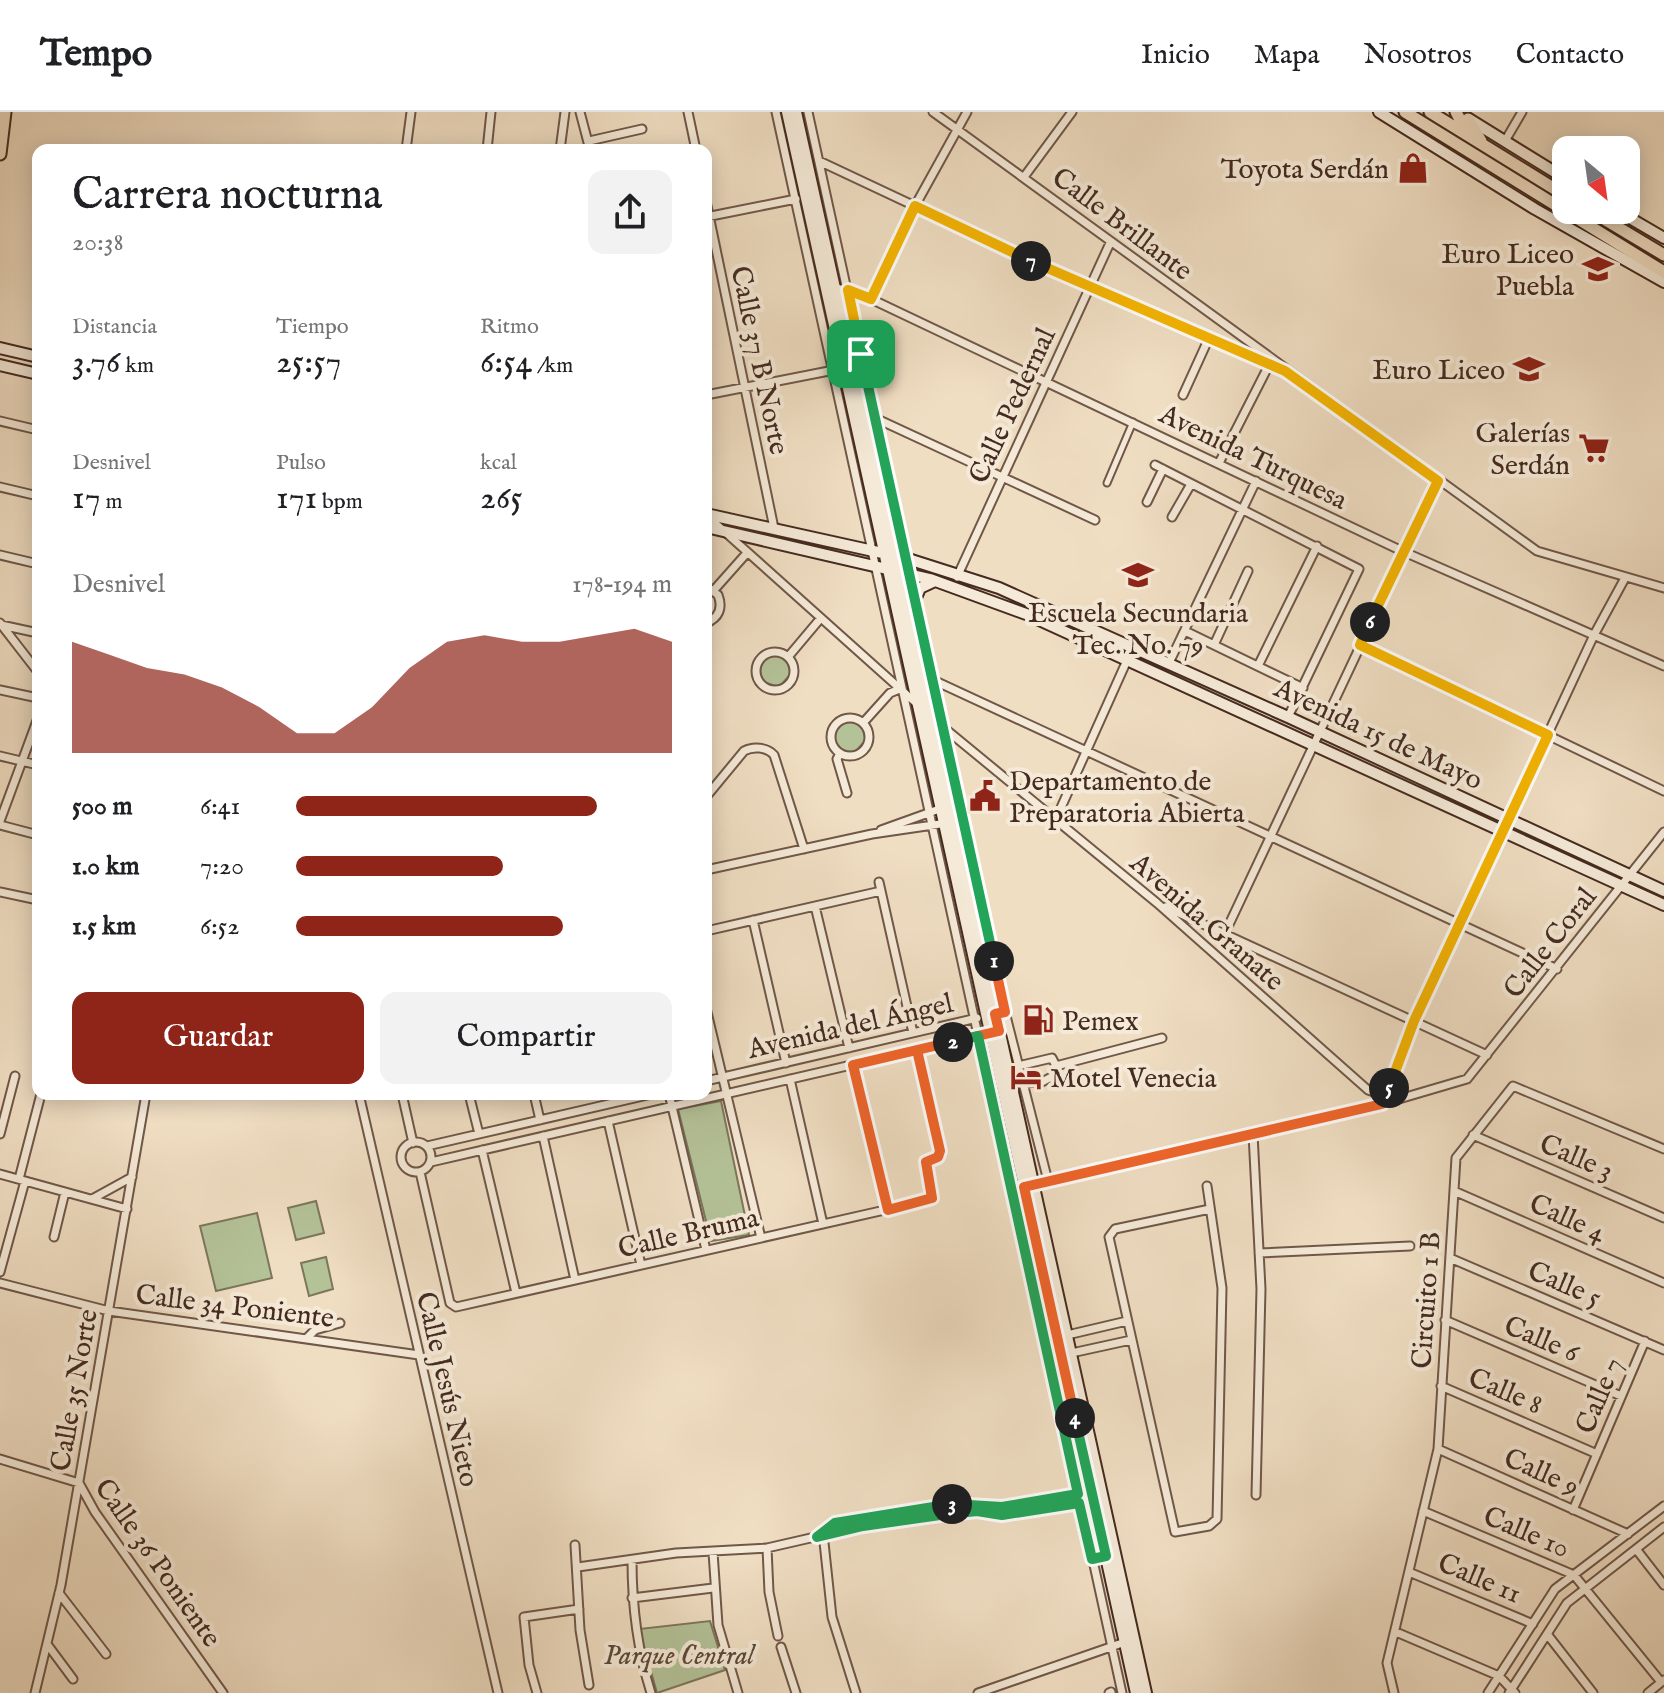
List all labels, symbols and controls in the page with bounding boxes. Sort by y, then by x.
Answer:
text: Tempo [40,31,152,79]
text: Inicio [1141,38,1210,73]
text: Mapa [1254,38,1320,73]
text: Nosotros [1364,38,1472,73]
text: Contacto [1516,38,1624,73]
north arrow [1552,136,1640,224]
map controls [1552,136,1640,224]
shop icon: Toyota Serdán [1396,151,1430,185]
place label: Toyota Serdán [1221,153,1389,188]
street label: Calle Brillante [1044,161,1199,289]
text: Carrera nocturna [72,168,382,224]
button: share [588,170,672,254]
text: 20:38 [72,226,124,259]
place label: Euro Liceo Puebla [1441,238,1575,305]
pin: 7 [1011,241,1051,281]
text: 7 [1026,247,1036,275]
school or university icon: Euro Liceo Puebla [1581,252,1615,286]
street label: Calle 37 B Norte [722,263,796,458]
text: Distancia [72,313,157,341]
text: Tiempo [276,313,349,341]
text: Ritmo [480,313,539,341]
pin [827,320,895,388]
street label: Calle Pedernal [962,322,1065,489]
icon: arrive [839,332,883,376]
text: 3.76 [72,341,120,384]
text: 25:57 [276,341,341,384]
text: 6:54 [480,341,532,384]
text: km [120,352,154,380]
text: /km [532,352,573,380]
school or university icon: Euro Liceo [1512,352,1546,386]
place label: Euro Liceo [1372,354,1505,389]
street label: Avenida Turquesa [1152,397,1353,519]
place label: Galerías Serdán [1476,417,1570,484]
supermarket icon: Galerías Serdán [1577,431,1611,465]
text: Desnivel [72,449,151,477]
text: Pulso [276,449,326,477]
text: kcal [480,449,517,477]
text: 17 [72,477,101,520]
text: 171 [276,477,317,520]
text: 265 [480,477,523,520]
text: m [101,488,122,516]
text: bpm [317,488,363,516]
school or university icon: Escuela Secundaria Tec. No. 79 [1121,558,1155,592]
text: Desnivel [72,568,165,601]
text: 178–194 m [572,568,672,601]
place label: Escuela Secundaria Tec. No. 79 [1028,597,1249,664]
pin: 6 [1350,602,1390,642]
text: 6 [1365,608,1375,636]
street label: Avenida 15 de Mayo [1267,671,1488,799]
place label: Departamento de Preparatoria Abierta [1009,765,1245,832]
public building icon: Departamento de Preparatoria Abierta [968,779,1002,813]
text: 500 m [72,790,133,823]
text: 6:41 [200,790,240,823]
street label: Avenida Granate [1121,846,1291,999]
text: 1.0 km [72,850,140,883]
text: 7:20 [200,850,244,883]
street label: Calle Coral [1497,881,1605,1006]
text: 1.5 km [72,910,136,943]
text: 6:52 [200,910,239,943]
pin: 1 [974,941,1014,981]
text: 1 [990,947,998,975]
street label: Avenida del Ángel [743,986,957,1068]
button: Guardar [72,992,364,1084]
button: Compartir [380,992,672,1084]
fuel station icon: Pemex [1021,1003,1055,1037]
place label: Pemex [1062,1005,1139,1040]
pin: 2 [933,1022,973,1062]
text: 2 [948,1028,958,1056]
hotel icon: Motel Venecia [1009,1060,1043,1094]
place label: Motel Venecia [1050,1062,1217,1097]
pin: 5 [1369,1068,1409,1108]
text: 5 [1385,1074,1393,1102]
street label: Calle 3 [1534,1127,1618,1189]
street label: Calle 4 [1523,1187,1611,1252]
street label: Calle Bruma [615,1201,763,1268]
street label: Circuito 1 B [1405,1230,1450,1370]
street label: Calle 5 [1522,1254,1606,1316]
street label: Calle 34 Poniente [133,1278,336,1337]
street label: Calle Jesús Nieto [407,1289,486,1490]
street label: Calle 35 Norte [44,1306,107,1474]
street label: Calle 6 [1498,1309,1585,1372]
street label: Calle 7 [1569,1353,1632,1439]
street label: Calle 8 [1463,1361,1547,1424]
pin: 4 [1055,1398,1095,1438]
text: 4 [1070,1404,1080,1432]
street label: Calle 9 [1498,1441,1584,1505]
street label: Calle 36 Poniente [86,1472,228,1655]
pin: 3 [932,1484,972,1524]
text: 3 [948,1490,956,1518]
street label: Calle 10 [1478,1500,1574,1567]
street label: Calle 11 [1432,1546,1526,1612]
park label: Parque Central [604,1639,757,1674]

